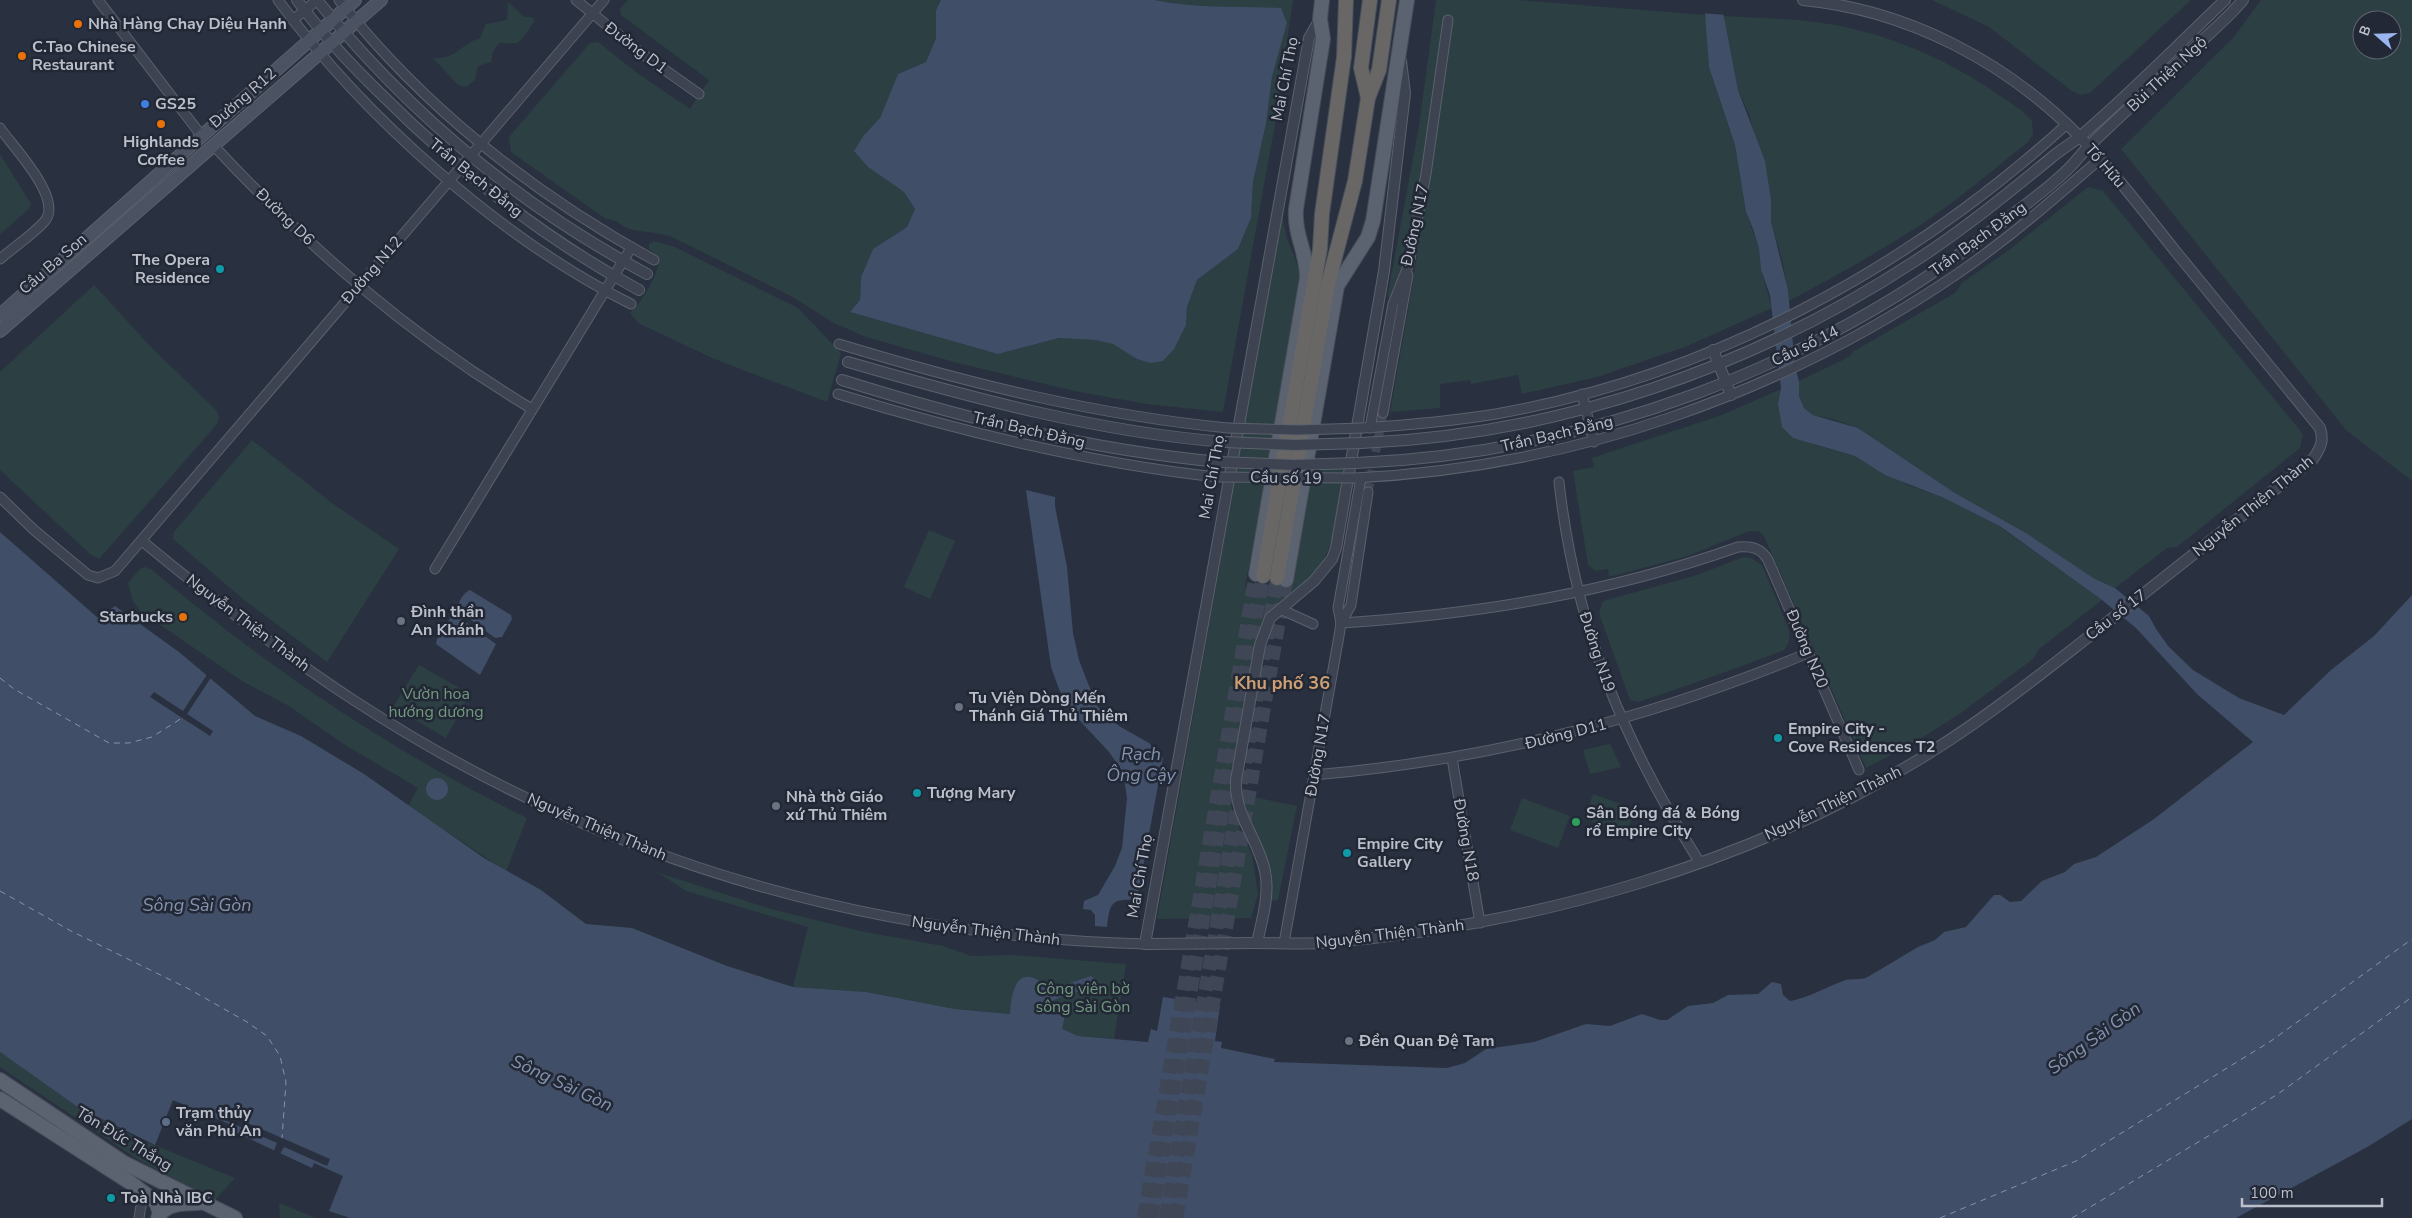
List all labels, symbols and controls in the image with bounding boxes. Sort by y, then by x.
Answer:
north arrow [2352,10,2402,60]
place label: Nhà Hàng Chay Diệu Hạnh [88,13,287,35]
street label: Đường D1 [599,16,672,79]
marker: Nhà Hàng Chay Diệu Hạnh [72,18,84,30]
text: B [2355,23,2376,39]
street label: Bùi Thiện Ngộ [2122,31,2212,117]
street label: Mai Chí Thọ [1266,35,1304,123]
place label: C.Tao Chinese Restaurant [32,36,136,76]
marker: C.Tao Chinese Restaurant [16,50,28,62]
street label: Đường R12 [204,63,281,134]
place label: GS25 [155,93,196,115]
marker: GS25 [139,98,151,110]
marker: Highlands Coffee [155,118,167,130]
place label: Highlands Coffee [123,131,199,171]
street label: Trần Bạch Đằng [425,133,527,223]
street label: Tố Hữu [2080,139,2130,193]
street label: Đường N17 [1395,182,1434,269]
street label: Đường D6 [250,183,319,251]
street label: Trần Bạch Đằng [1925,196,2031,282]
street label: Cầu Ba Son [14,228,92,300]
street label: Đường N12 [336,231,408,309]
place label: The Opera Residence [132,249,210,289]
marker: The Opera Residence [214,263,226,275]
street label: Cầu số 14 [1768,320,1843,372]
street label: Trần Bạch Đằng [971,406,1087,454]
street label: Trần Bạch Đằng [1499,410,1615,458]
street label: Mai Chí Thọ [1194,433,1230,521]
street label: Nguyễn Thiện Thành [2188,450,2318,562]
street label: Cầu số 19 [1250,466,1322,490]
street label: Nguyễn Thiện Thành [182,569,314,677]
street label: Cầu số 17 [2081,584,2151,646]
place label: Đình thần An Khánh [410,601,484,641]
street label: Đường N20 [1780,605,1833,692]
place label: Starbucks [99,606,173,628]
street label: Đường N19 [1573,608,1620,695]
marker: Starbucks [177,611,189,623]
marker: Đình thần An Khánh [395,615,407,627]
district label: Khu phố 36 [1234,671,1330,695]
park label: Vườn hoa hướng dương [388,683,484,723]
place label: Tu Viện Dòng Mến Thánh Giá Thủ Thiêm [969,687,1128,727]
marker: Tu Viện Dòng Mến Thánh Giá Thủ Thiêm [953,701,965,713]
street label: Đường N17 [1300,712,1336,799]
street label: Đường D11 [1522,713,1609,755]
place label: Empire City - Cove Residences T2 [1788,718,1935,758]
marker: Empire City - Cove Residences T2 [1772,732,1784,744]
water label: Rạch Ông Cậy [1106,742,1177,787]
street label: Nguyễn Thiện Thành [1761,760,1905,846]
place label: Tượng Mary [927,782,1016,804]
place label: Nhà thờ Giáo xứ Thủ Thiêm [785,786,887,826]
marker: Tượng Mary [911,787,923,799]
street label: Nguyễn Thiện Thành [524,788,670,866]
street label: Đường N18 [1448,796,1484,883]
marker: Nhà thờ Giáo xứ Thủ Thiêm [770,800,782,812]
place label: Sân Bóng đá & Bóng rổ Empire City [1586,802,1740,842]
marker: Sân Bóng đá & Bóng rổ Empire City [1570,816,1582,828]
street label: Mai Chí Thọ [1122,832,1158,920]
place label: Empire City Gallery [1357,833,1444,873]
marker: Empire City Gallery [1341,847,1353,859]
water label: Sông Sài Gòn [142,893,252,917]
street label: Nguyễn Thiện Thành [910,911,1062,951]
street label: Nguyễn Thiện Thành [1314,914,1466,954]
park label: Công viên bờ sông Sài Gòn [1036,978,1130,1018]
water label: Sông Sài Gòn [2043,996,2145,1080]
place label: Đền Quan Đệ Tam [1358,1030,1494,1052]
marker: Đền Quan Đệ Tam [1343,1035,1355,1047]
water label: Sông Sài Gòn [507,1049,617,1117]
street label: Tôn Đức Thắng [72,1102,176,1176]
place label: Trạm thủy văn Phú An [175,1102,261,1142]
marker: Trạm thủy văn Phú An [160,1116,172,1128]
scale bar [2242,1176,2382,1208]
text: 100 m [2250,1183,2294,1203]
place label: Toà Nhà IBC [121,1187,213,1209]
marker: Toà Nhà IBC [105,1192,117,1204]

